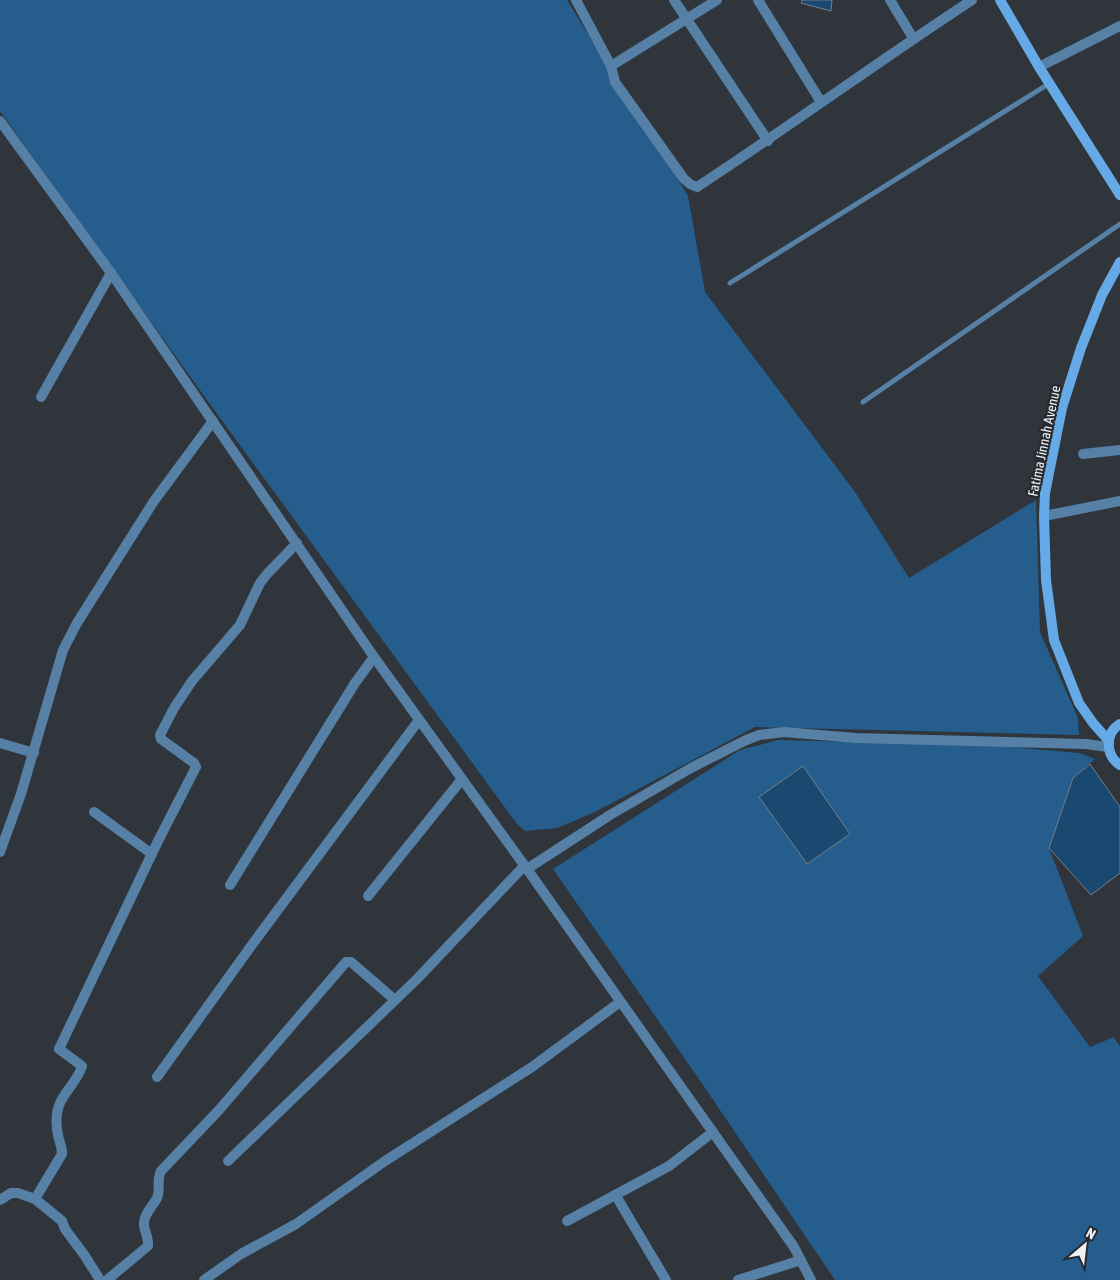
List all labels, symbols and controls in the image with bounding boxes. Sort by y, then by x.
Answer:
street label: Fatima Jinnah Avenue [1024,384,1064,498]
north arrow [1060,1220,1110,1270]
text: N [1084,1225,1099,1243]

